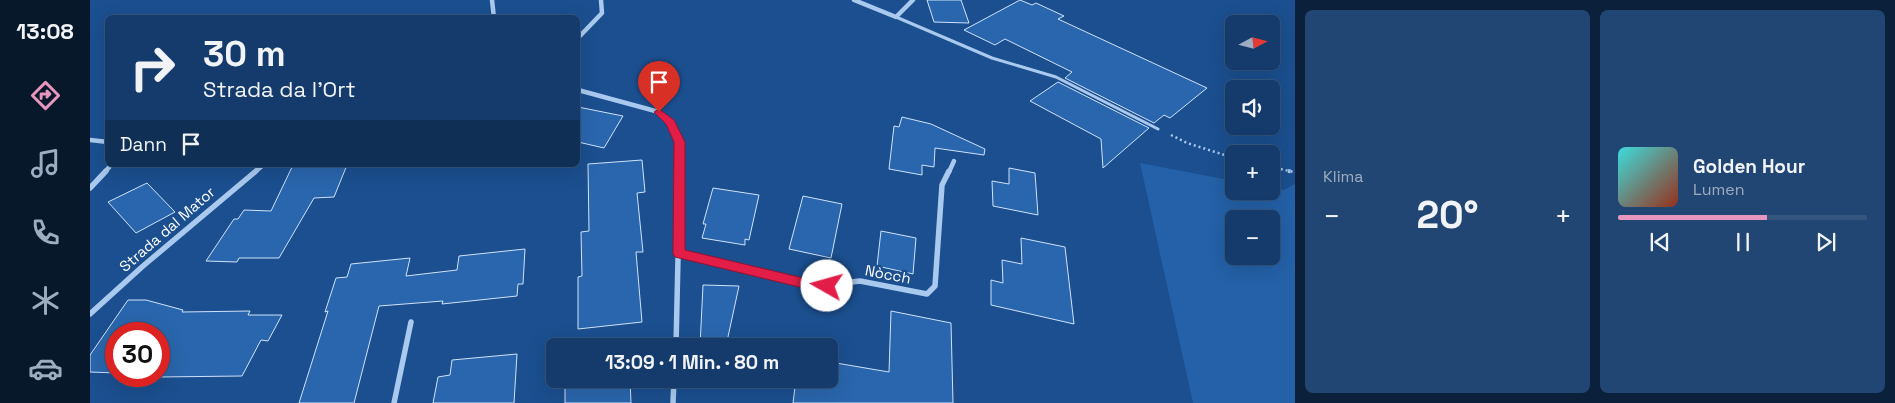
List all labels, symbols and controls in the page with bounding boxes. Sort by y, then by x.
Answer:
north arrow [1225,15,1280,70]
map controls [1225,15,1280,265]
text: 13:08 [16,17,74,45]
text: 30 m [203,32,286,76]
icon: right [120,35,185,100]
pin [638,61,680,112]
icon: arrive [645,68,673,96]
text: Strada da l'Ort [203,75,356,103]
icon: directions [28,78,63,113]
button: sound [1225,80,1280,135]
icon: arrive [177,130,205,158]
text: Dann [120,132,167,157]
button: + [1225,145,1280,200]
icon: music [28,146,63,181]
text: Golden Hour [1693,154,1805,179]
text: Klima [1323,166,1364,187]
text: Lumen [1693,179,1745,200]
street label: Strada dal Mator [115,182,219,276]
text: 20° [1416,191,1479,239]
text: − [1323,198,1340,234]
text: + [1555,198,1572,234]
button: − [1225,210,1280,265]
icon: phone [28,215,63,250]
icon: previous [1646,228,1674,256]
icon: pause [1729,228,1757,256]
icon: next [1812,228,1840,256]
position arrow [800,259,852,311]
street label: Nòcch [863,260,913,288]
icon: climate [28,283,63,318]
speed limit sign: 30 [105,322,170,387]
text: 13:09 · 1 Min. · 80 m [605,350,779,375]
icon: car [28,351,63,386]

